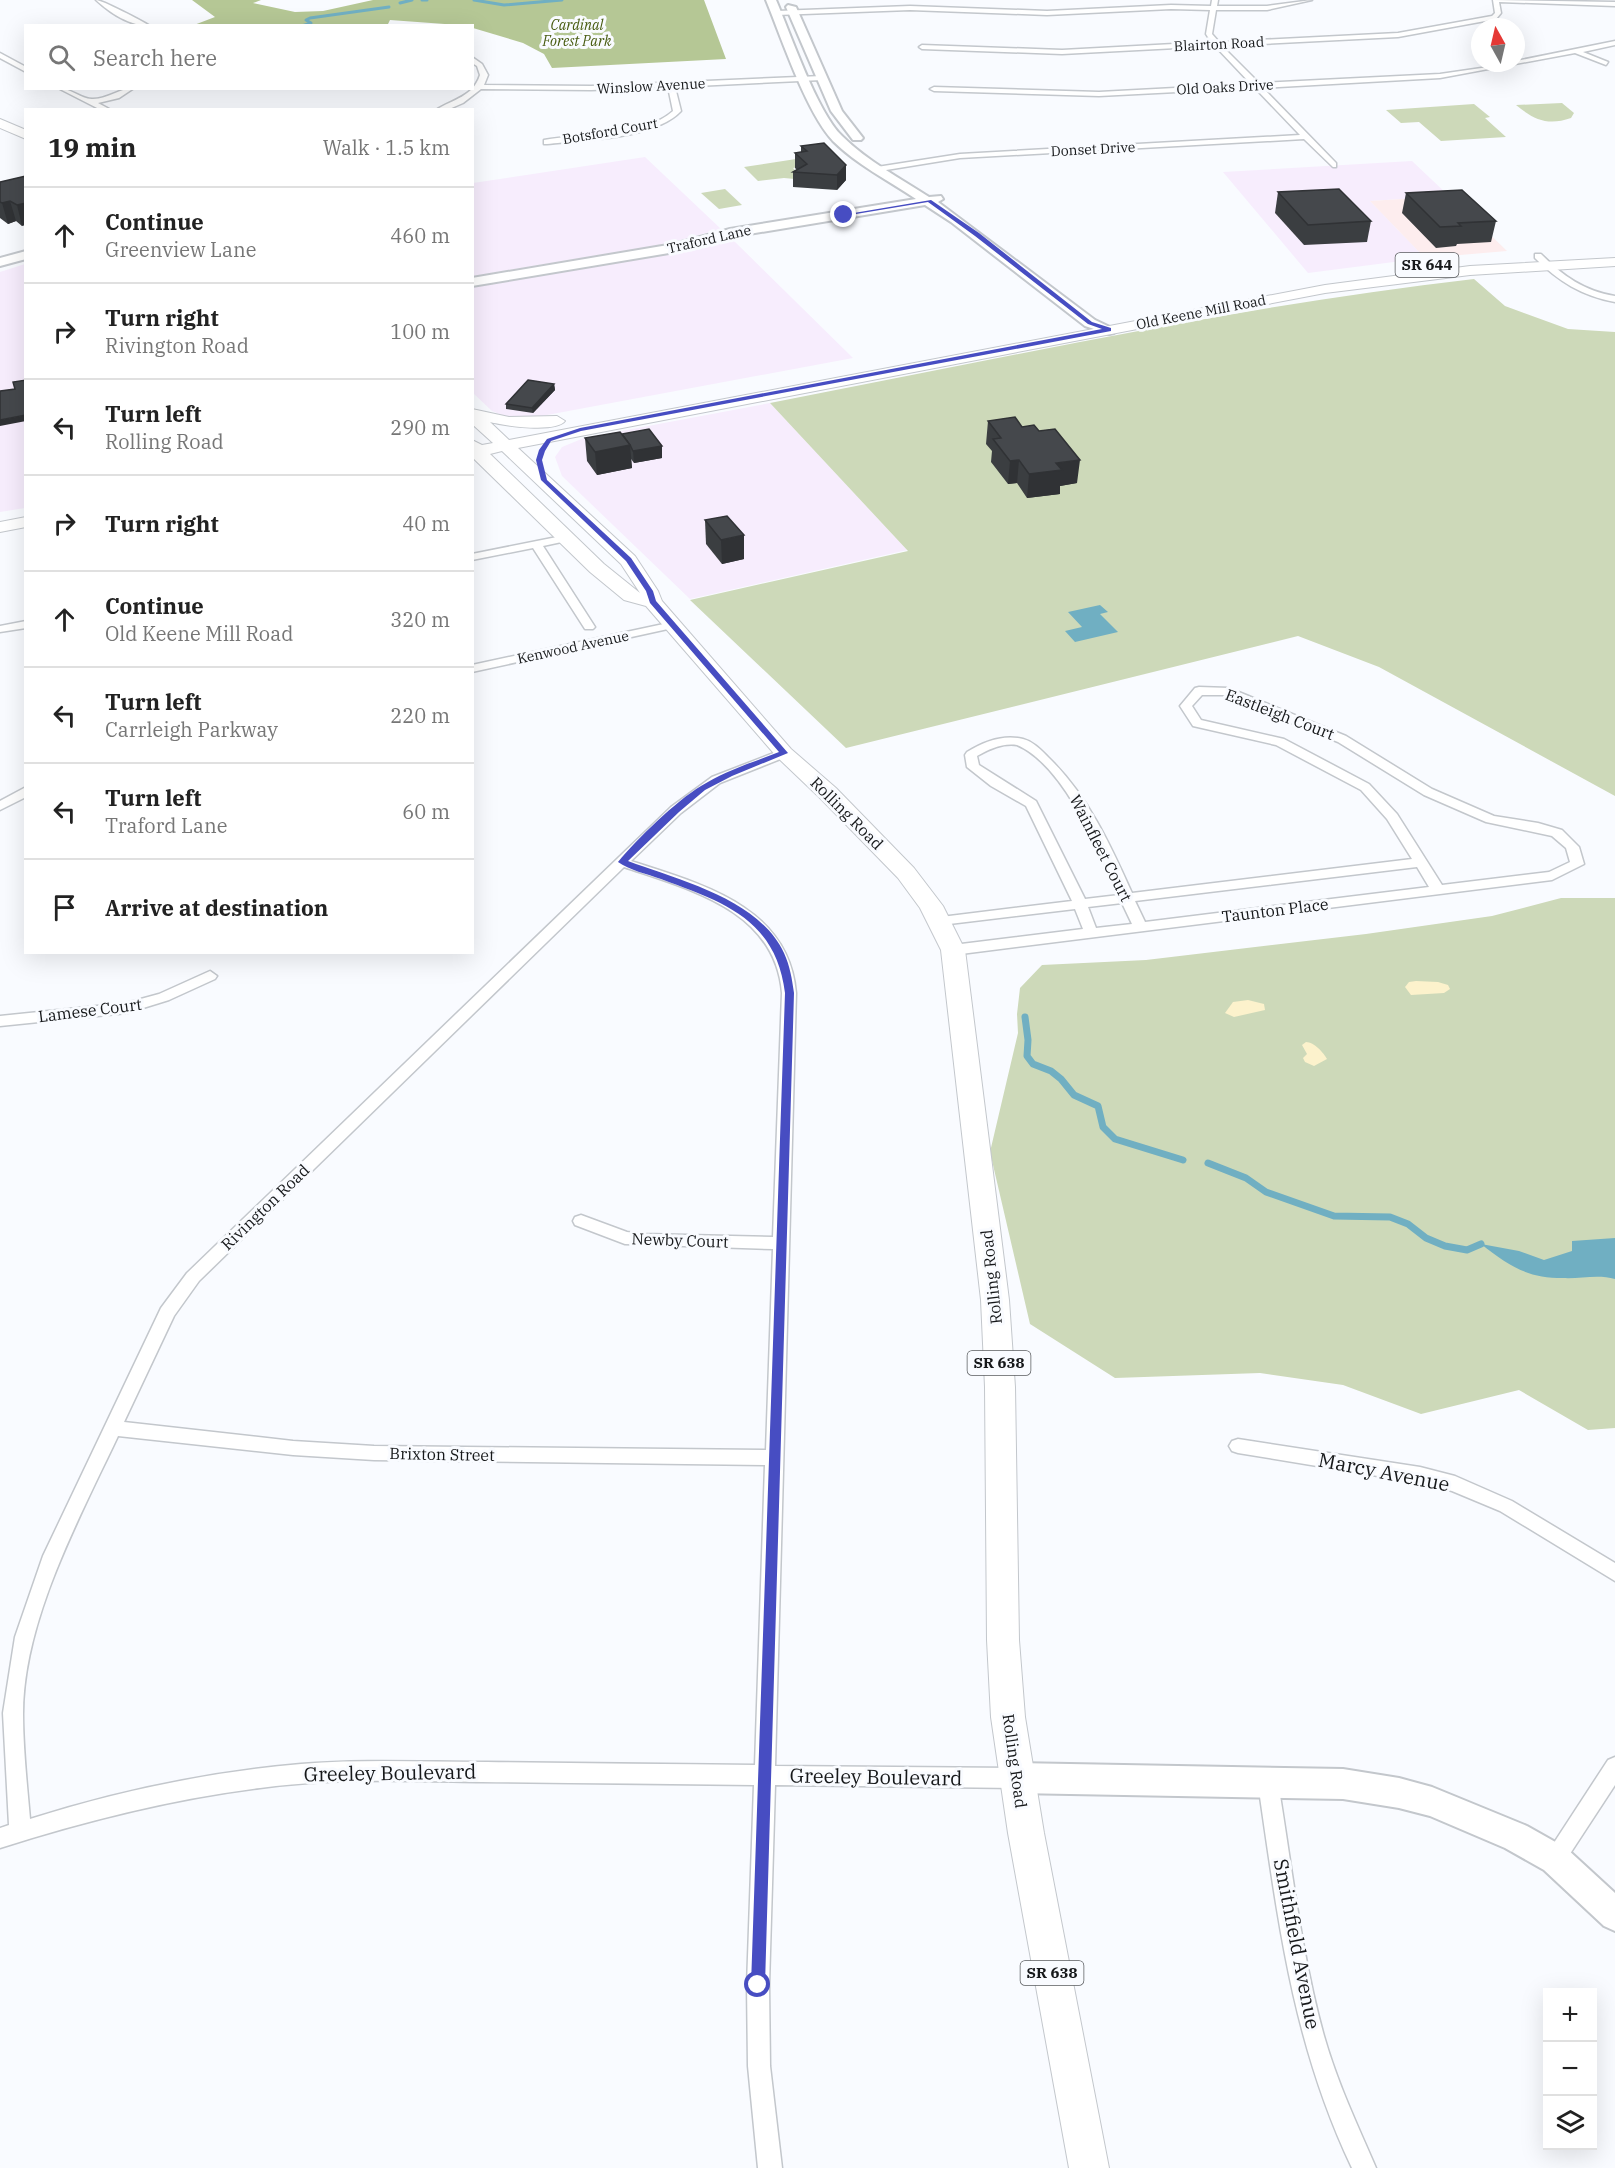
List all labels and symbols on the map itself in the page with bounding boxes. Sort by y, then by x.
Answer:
park label: Cardinal Forest Park [542,16,612,50]
north arrow [1471,18,1525,72]
street label: Blairton Road [1173,33,1265,55]
street label: Winslow Avenue [596,74,706,98]
street label: Old Oaks Drive [1176,75,1274,99]
street label: Botsford Court [561,114,659,148]
street label: Donset Drive [1050,138,1136,160]
route end [830,201,856,227]
street label: Traford Lane [665,221,753,257]
road number: SR 644 [1396,253,1458,277]
street label: Old Keene Mill Road [1135,290,1268,333]
street label: Kenwood Avenue [516,626,630,668]
street label: Eastleigh Court [1223,684,1338,744]
street label: Rolling Road [806,772,888,854]
street label: Wainfleet Court [1065,791,1137,905]
street label: Taunton Place [1220,894,1330,926]
street label: Lamese Court [37,994,143,1026]
street label: Rivington Road [217,1160,314,1254]
street label: Newby Court [631,1228,729,1252]
street label: Rolling Road [976,1228,1006,1325]
road number: SR 638 [968,1351,1030,1375]
street label: Brixton Street [389,1443,495,1465]
street label: Marcy Avenue [1316,1446,1452,1497]
street label: Rolling Road [998,1713,1032,1810]
street label: Greeley Boulevard [303,1757,477,1788]
street label: Greeley Boulevard [789,1761,963,1792]
street label: Smithfield Avenue [1268,1856,1327,2031]
road number: SR 638 [1020,1961,1084,1985]
route start [744,1971,770,1997]

